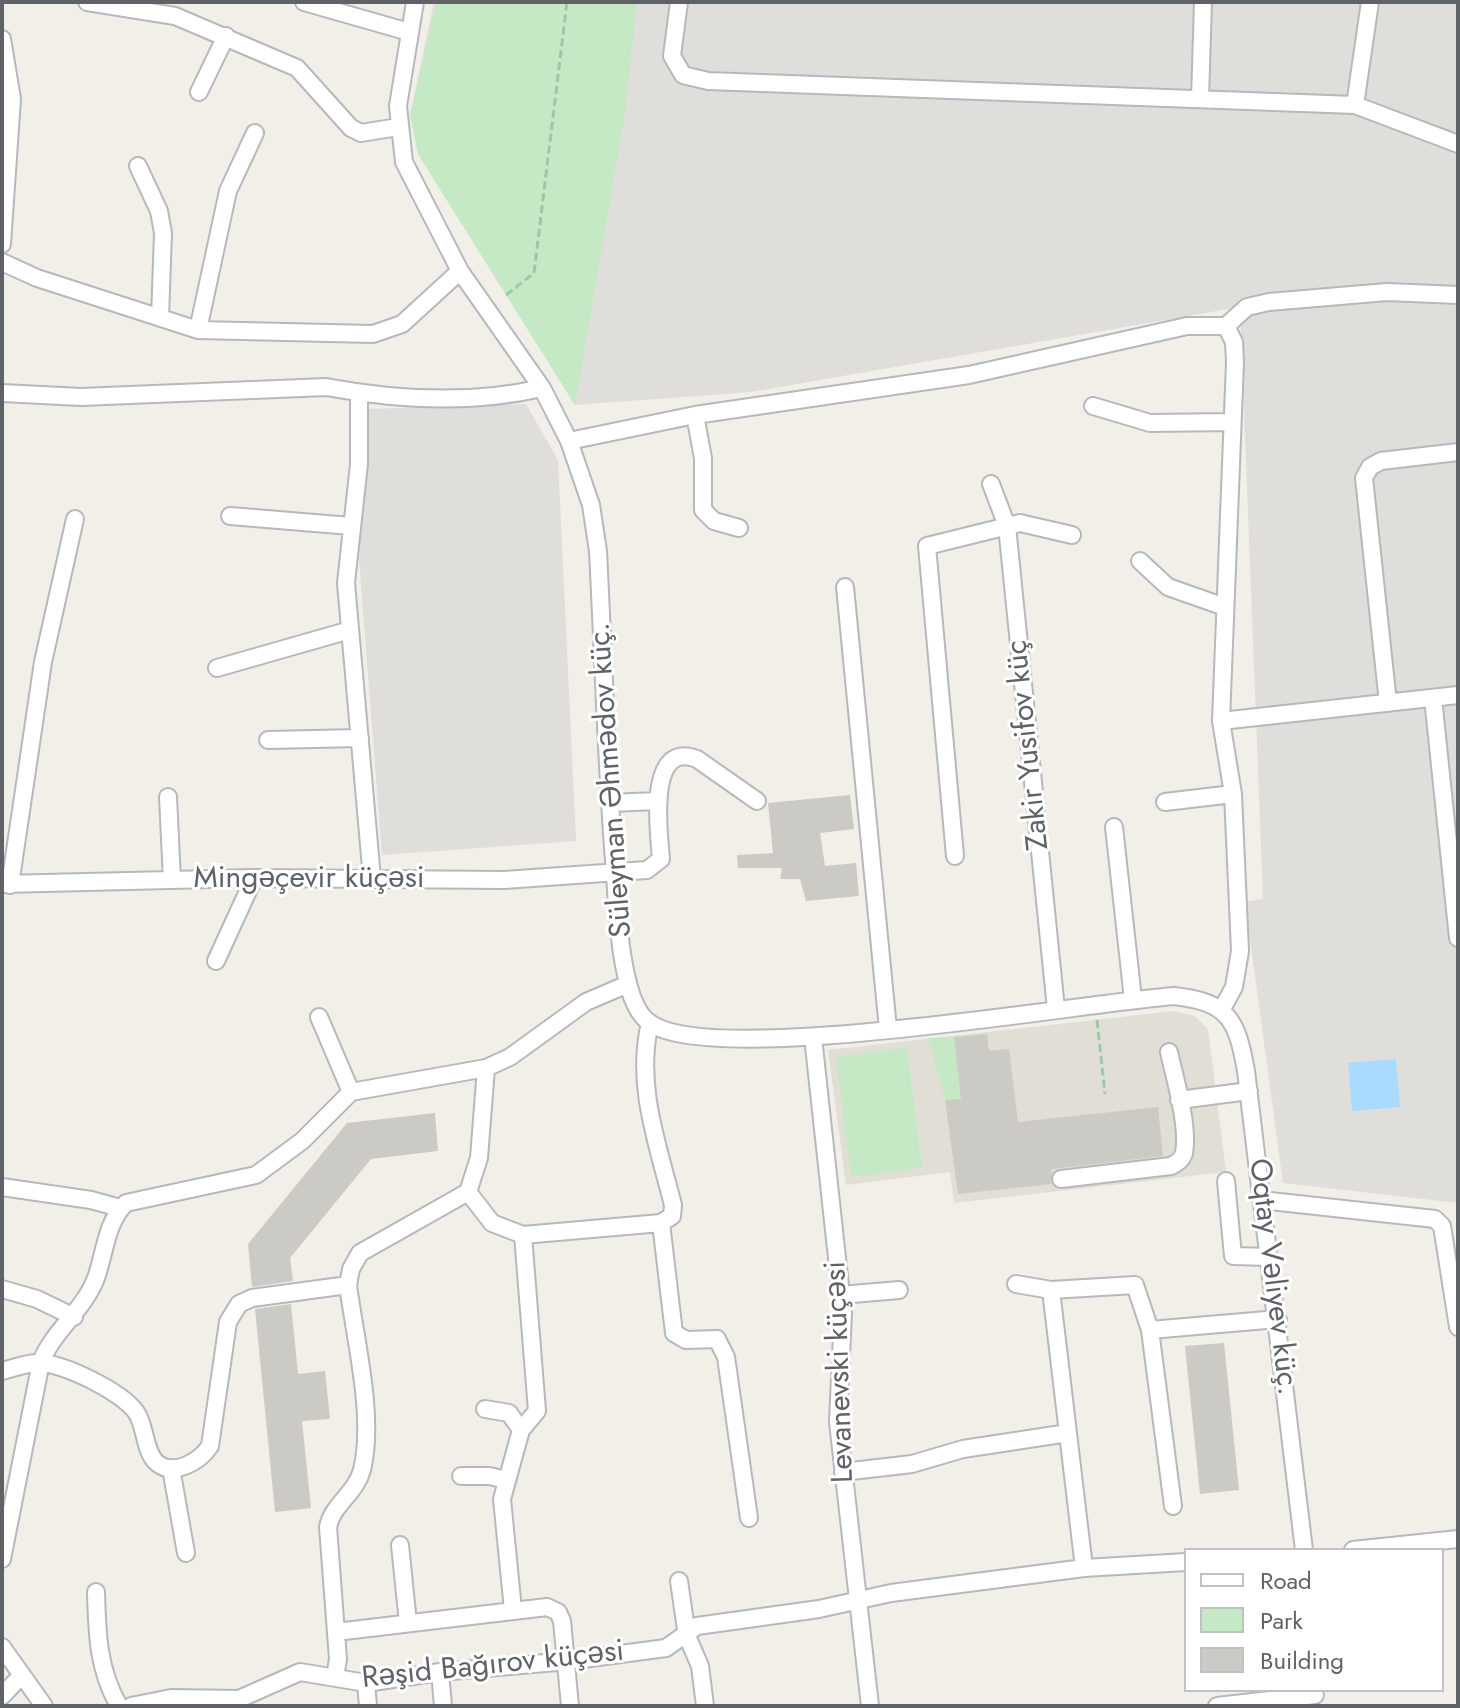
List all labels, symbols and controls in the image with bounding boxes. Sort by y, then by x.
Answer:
street label: Süleyman Əhmədov küç. [583,621,641,939]
street label: Zakir Yusifov küç [1000,638,1058,852]
street label: Mingəçevir küçəsi [193,862,425,898]
street label: Oqtay Vəliyev küç. [1240,1157,1304,1397]
street label: Levanevski küçəsi [819,1260,863,1484]
legend [1184,1548,1444,1692]
text: Road [1260,1563,1312,1598]
text: Park [1260,1603,1303,1638]
street label: Rəşid Bağırov küçəsi [360,1634,626,1698]
text: Building [1260,1643,1344,1678]

